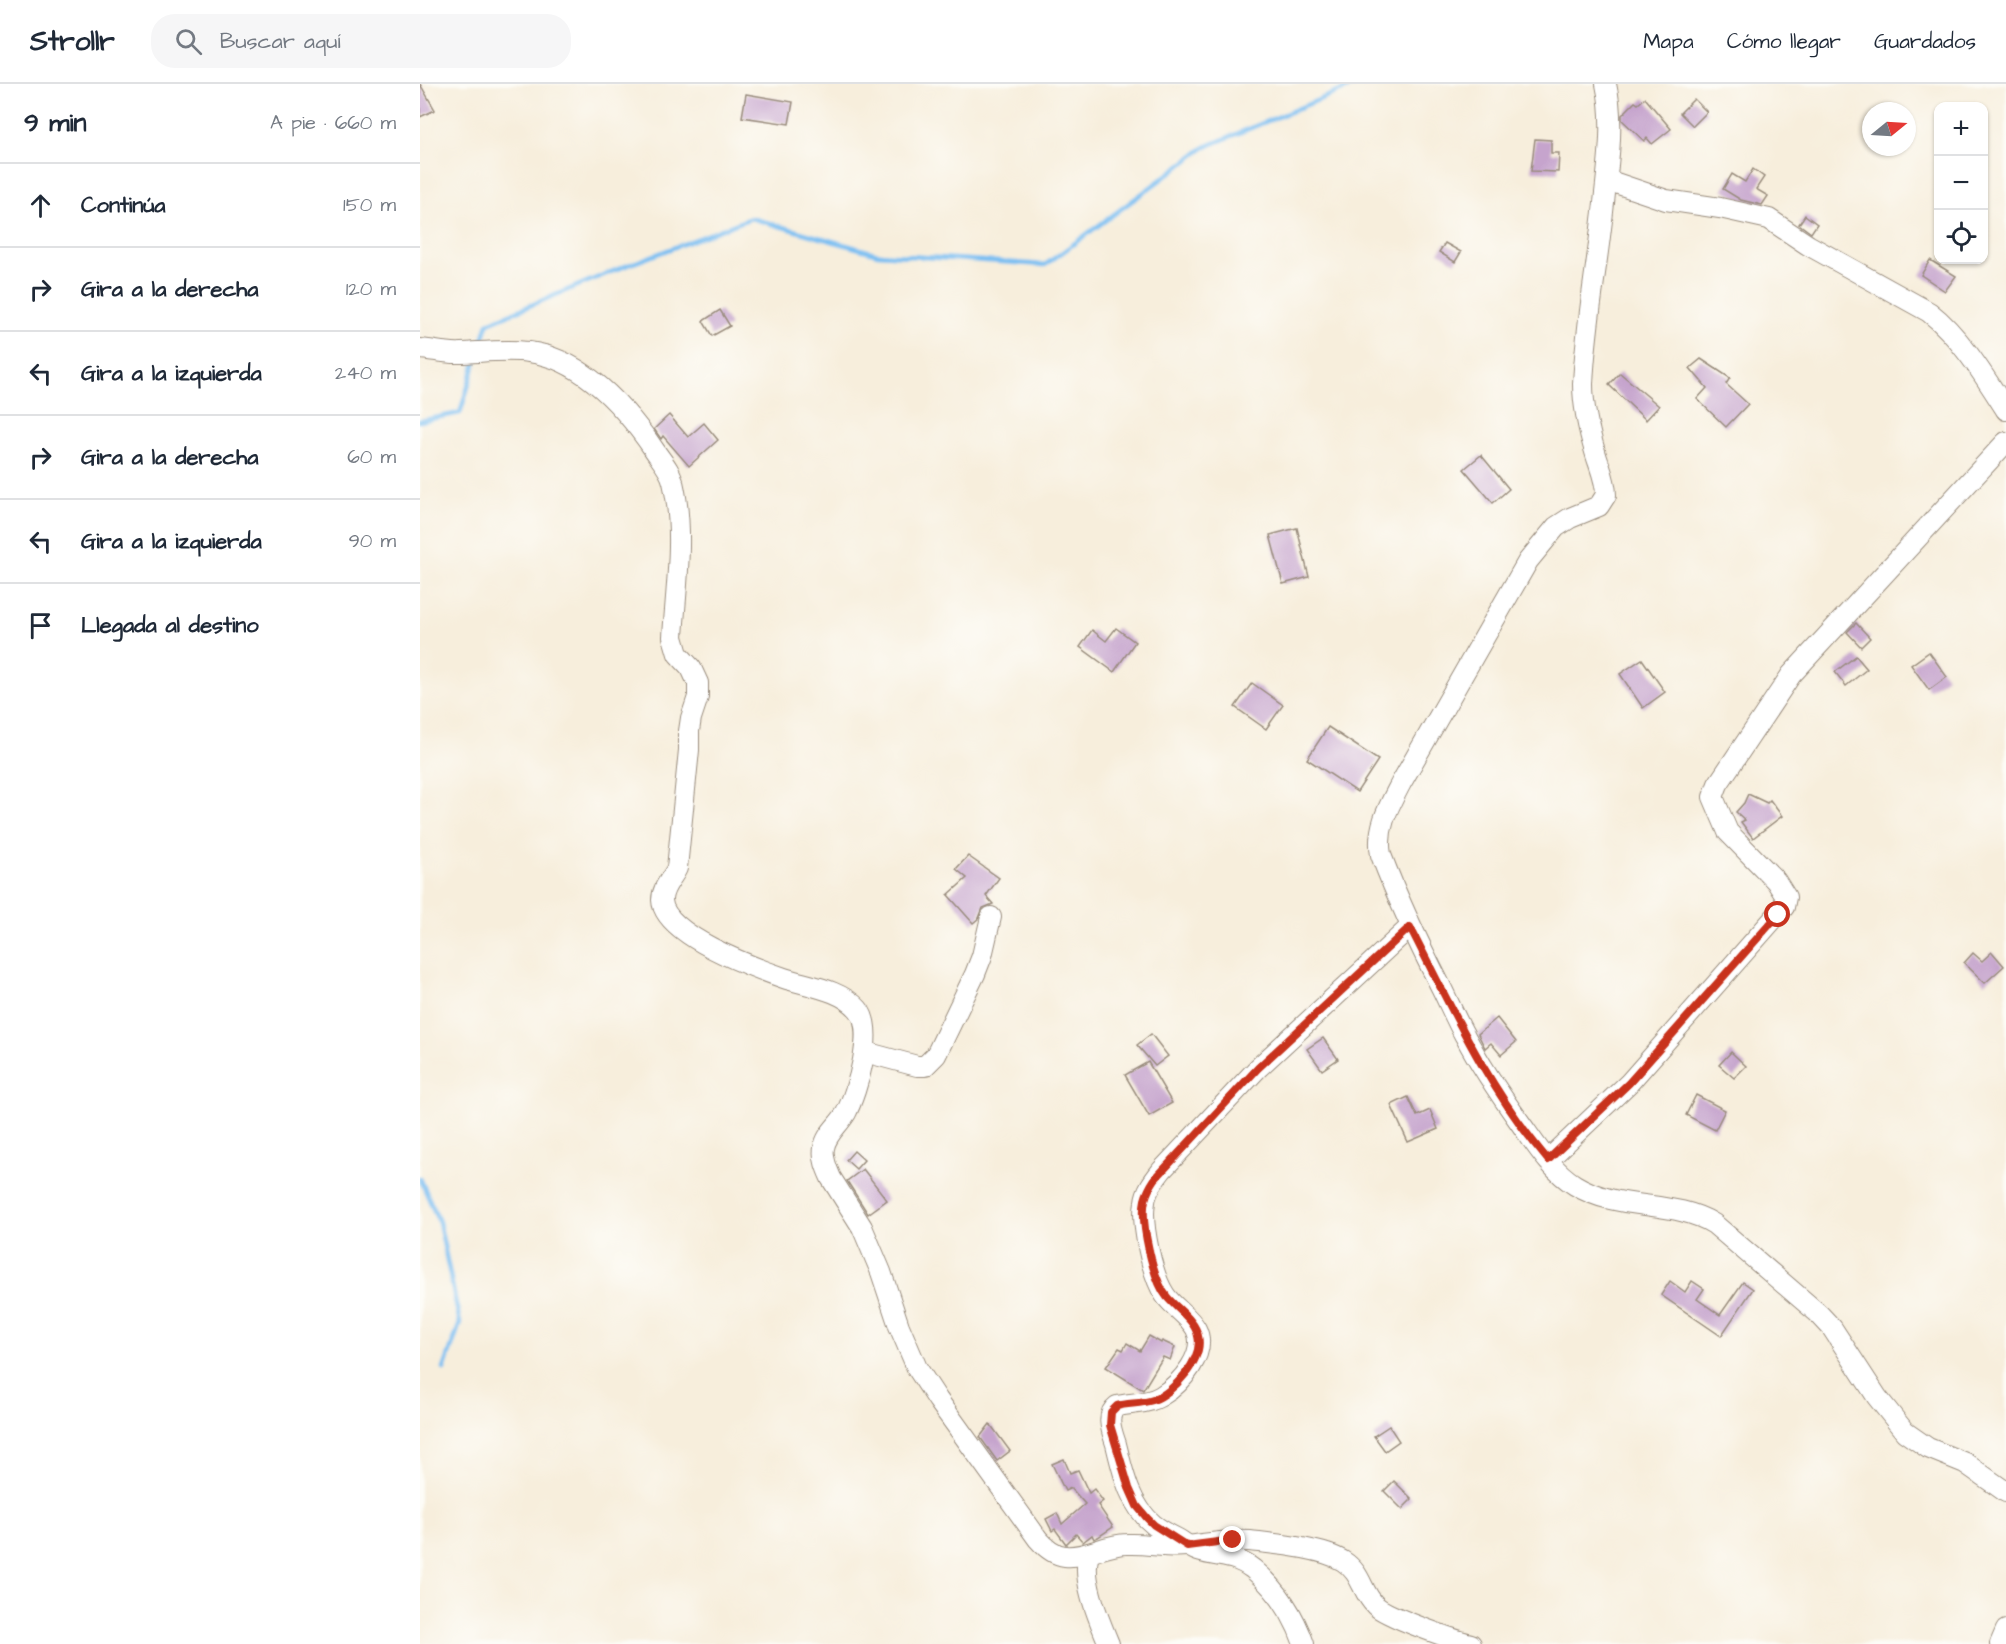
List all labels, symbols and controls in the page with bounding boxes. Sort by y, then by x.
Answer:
search box [151,14,571,68]
text: Strollr [30,22,115,61]
icon: search [172,25,205,58]
text: Buscar aquí [220,26,341,57]
text: Mapa [1643,27,1694,56]
text: Cómo llegar [1727,27,1841,56]
text: Guardados [1874,27,1976,56]
north arrow [1862,102,1916,156]
map controls [1934,102,1988,264]
button: + [1934,102,1988,156]
text: 9 min [24,105,86,141]
text: A pie · 660 m [270,109,396,137]
button: − [1934,156,1988,210]
icon: ahead [24,189,57,222]
text: Continúa [81,190,166,221]
text: 150 m [343,191,396,219]
button: locate [1934,210,1988,264]
icon: right [24,273,57,306]
text: Gira a la derecha [81,274,258,305]
text: 120 m [346,275,396,303]
icon: left [24,357,57,390]
text: Gira a la izquierda [81,358,262,389]
text: 240 m [335,359,396,387]
icon: right [24,441,57,474]
text: Gira a la derecha [81,442,258,473]
text: 60 m [347,443,396,471]
icon: left [24,525,57,558]
text: Gira a la izquierda [81,526,262,557]
text: 90 m [348,527,396,555]
icon: arrive [24,609,57,642]
text: Llegada al destino [81,610,259,641]
route start [1764,901,1790,927]
route end [1219,1526,1245,1552]

